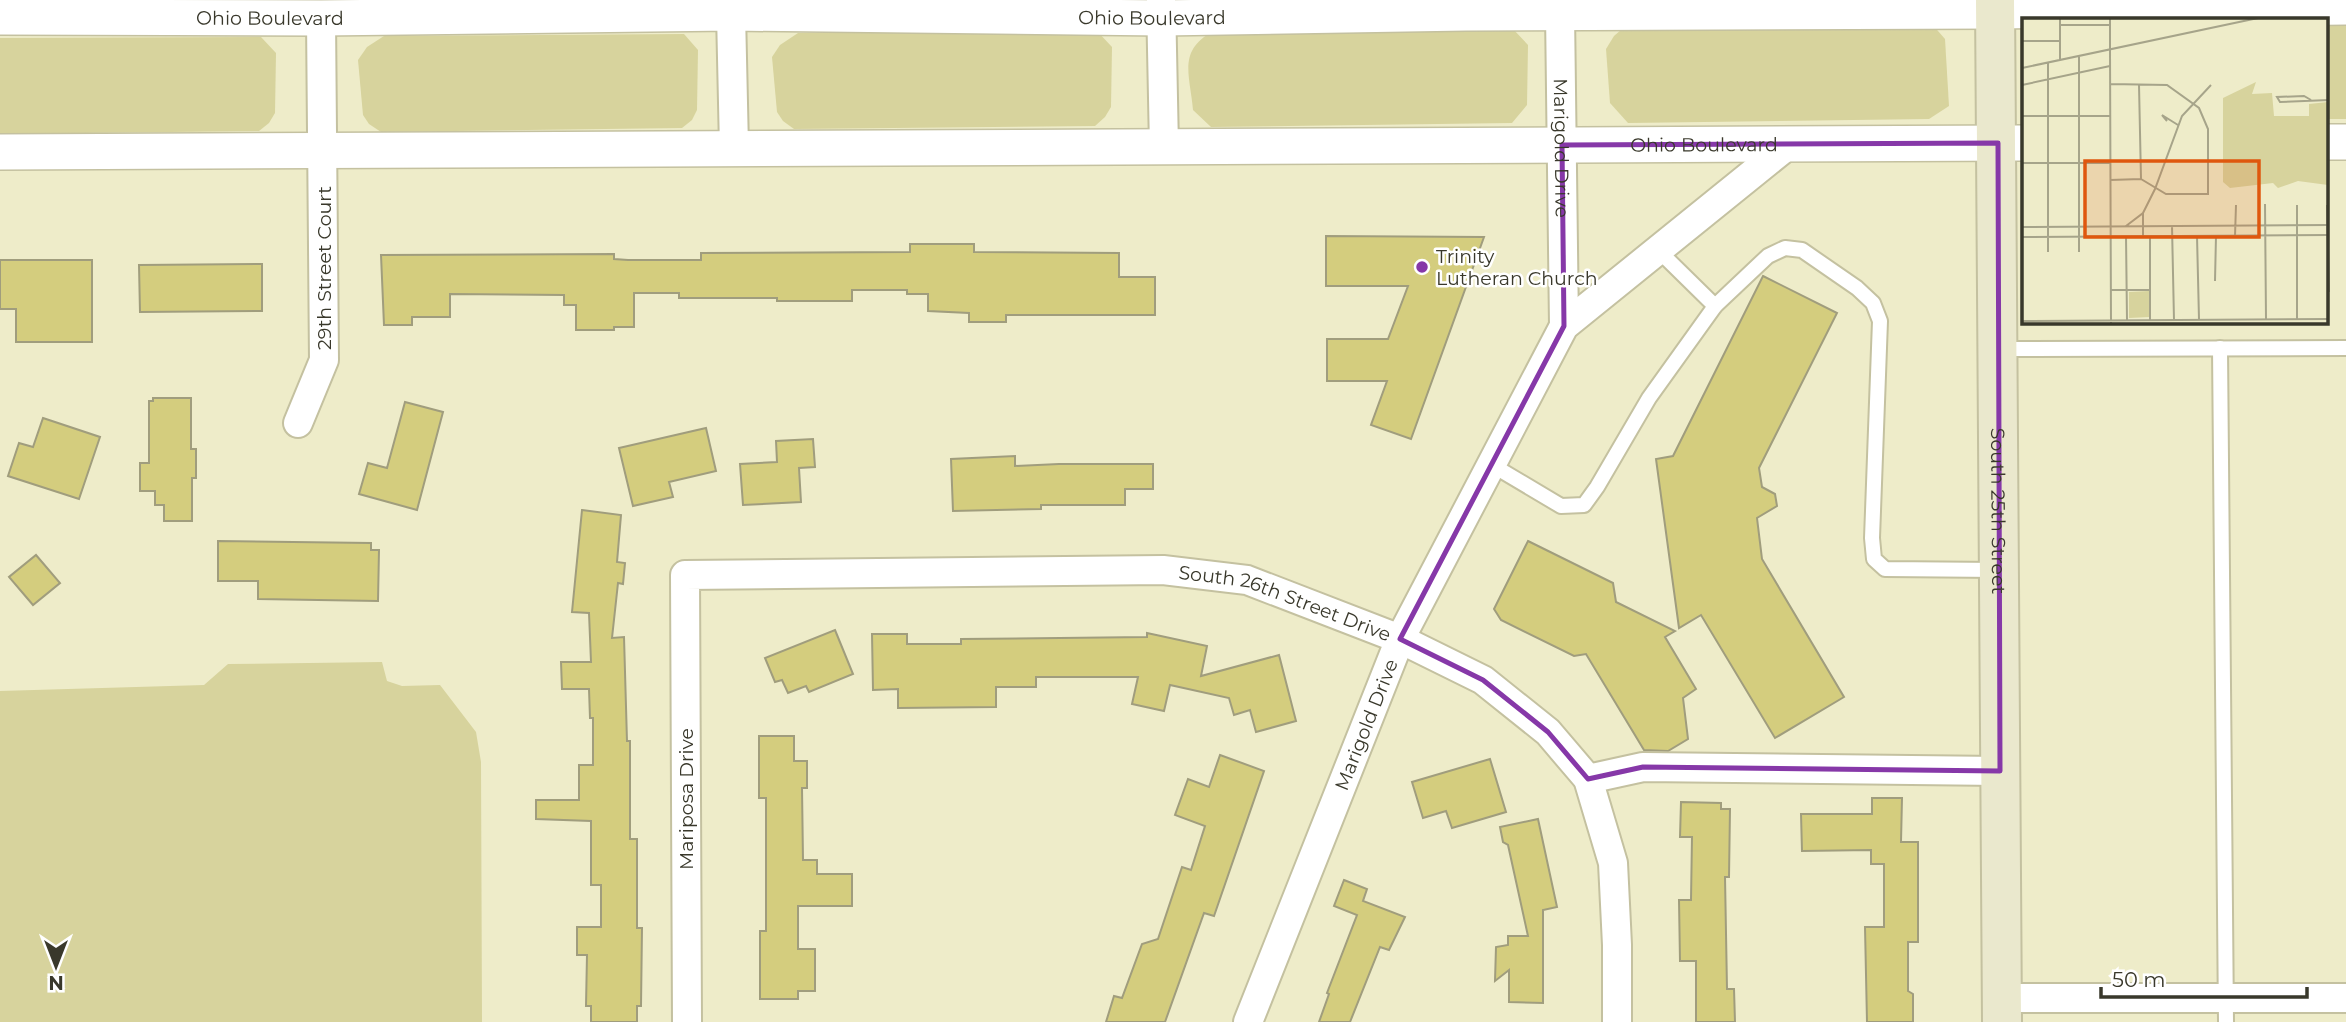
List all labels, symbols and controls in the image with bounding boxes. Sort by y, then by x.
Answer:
street label: Ohio Boulevard [1078,5,1226,30]
street label: Ohio Boulevard [196,6,344,30]
inset map [2022,18,2328,324]
street label: Marigold Drive [1549,78,1574,218]
street label: Ohio Boulevard [1630,133,1778,156]
street label: 29th Street Court [313,186,336,350]
place label: Trinity Lutheran Church [1436,245,1598,290]
marker: Trinity Lutheran Church [1414,259,1430,275]
street label: South 25th Street [1986,428,2011,595]
street label: South 26th Street Drive [1177,560,1394,646]
street label: Marigold Drive [1330,655,1403,794]
street label: Mariposa Drive [675,728,698,870]
north arrow [21,931,91,1001]
scale bar [2101,956,2308,1000]
text: 50 m [2112,967,2166,992]
text: N [48,971,64,994]

